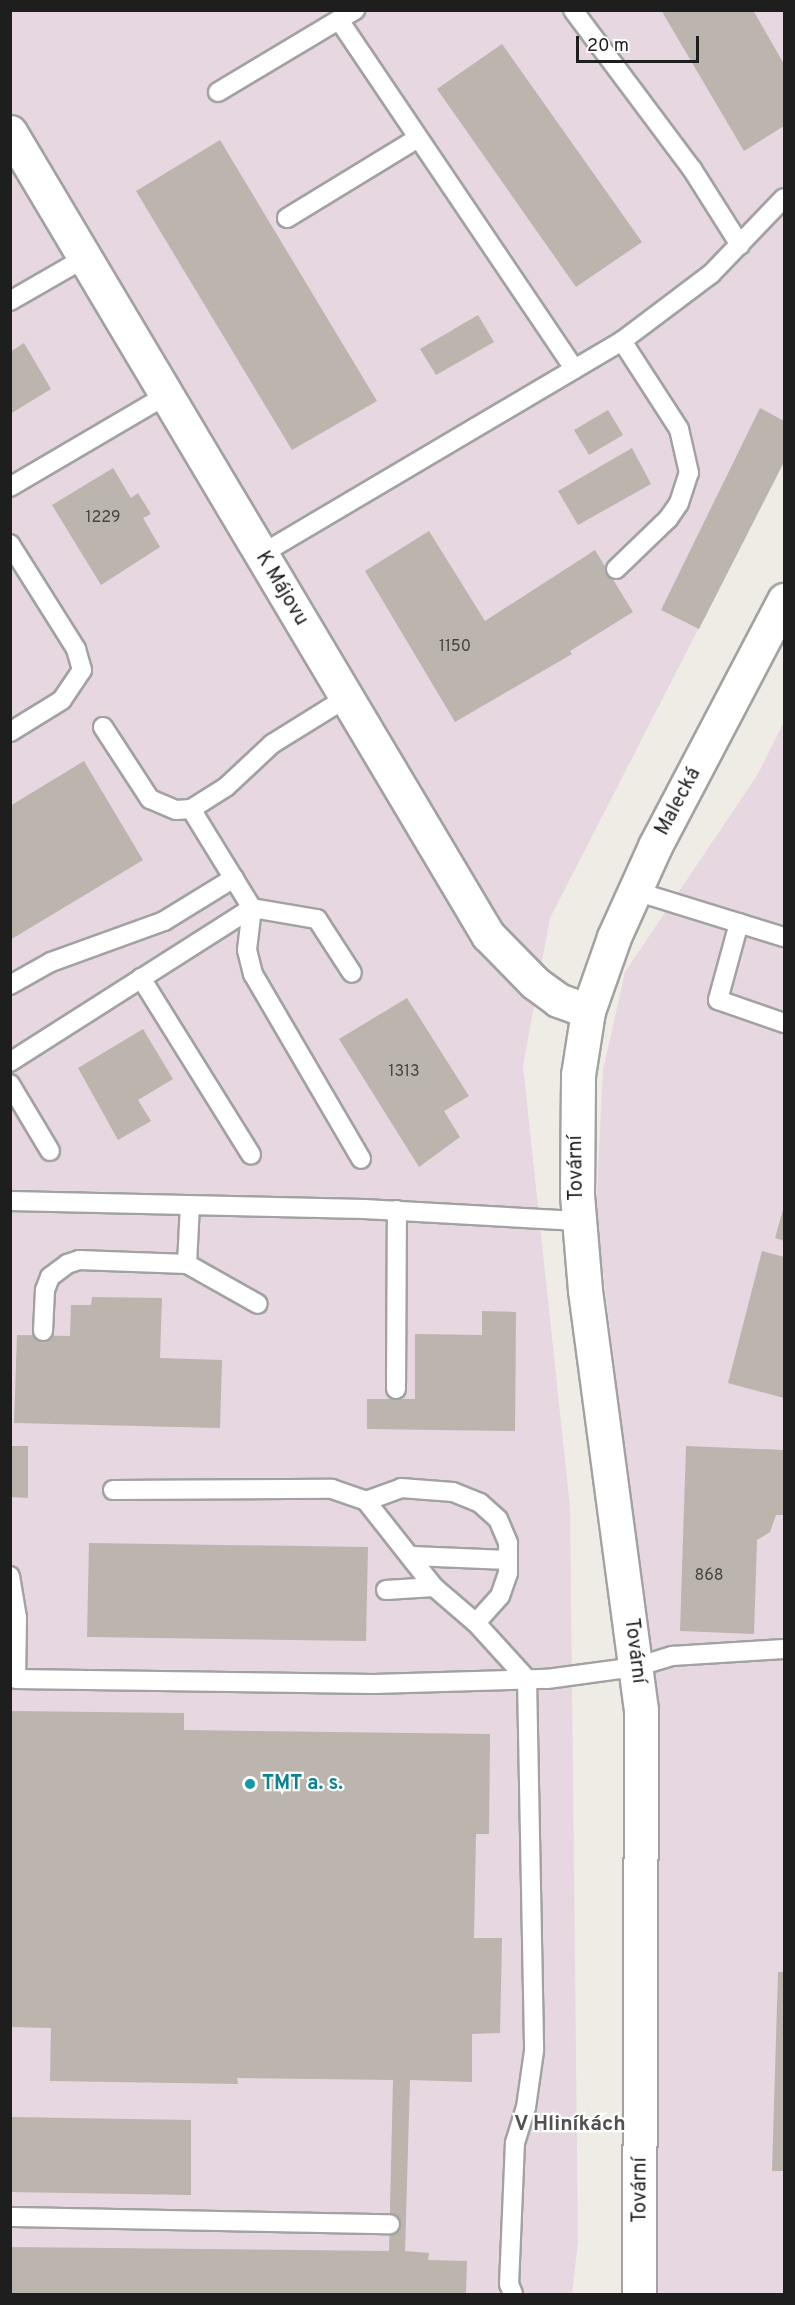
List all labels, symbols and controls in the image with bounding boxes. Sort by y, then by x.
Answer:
scale bar [579,24,702,62]
text: 20 m [587,35,629,58]
house number: 1229 [85,508,121,528]
street label: K Májovu [250,548,312,630]
house number: 1150 [439,637,471,657]
street label: Malecká [651,764,707,840]
house number: 1313 [388,1062,420,1082]
street label: Tovární [564,1135,590,1201]
house number: 868 [694,1566,724,1586]
street label: Tovární [618,1617,650,1685]
place label: TMT a. s. [262,1772,343,1796]
marker: TMT a. s. [243,1777,257,1791]
district label: V Hliníkách [514,2112,626,2138]
street label: Tovární [629,2157,653,2223]

